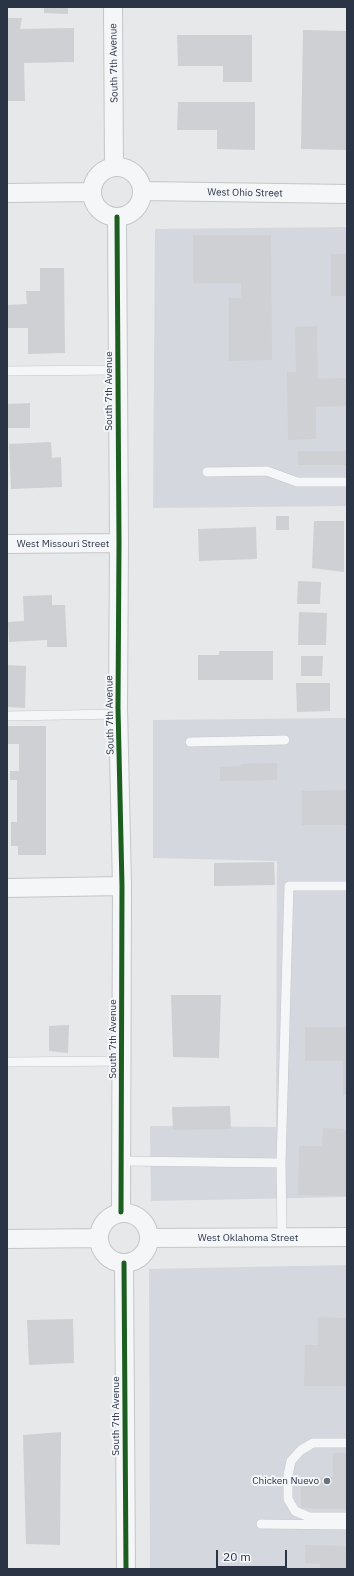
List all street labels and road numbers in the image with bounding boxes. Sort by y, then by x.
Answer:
street label: South 7th Avenue [107,23,121,103]
street label: West Ohio Street [207,186,283,200]
street label: South 7th Avenue [103,351,115,431]
street label: West Missouri Street [17,538,109,550]
street label: South 7th Avenue [103,675,117,755]
street label: South 7th Avenue [107,999,119,1079]
street label: West Oklahoma Street [198,1232,298,1244]
street label: South 7th Avenue [110,1376,122,1456]

